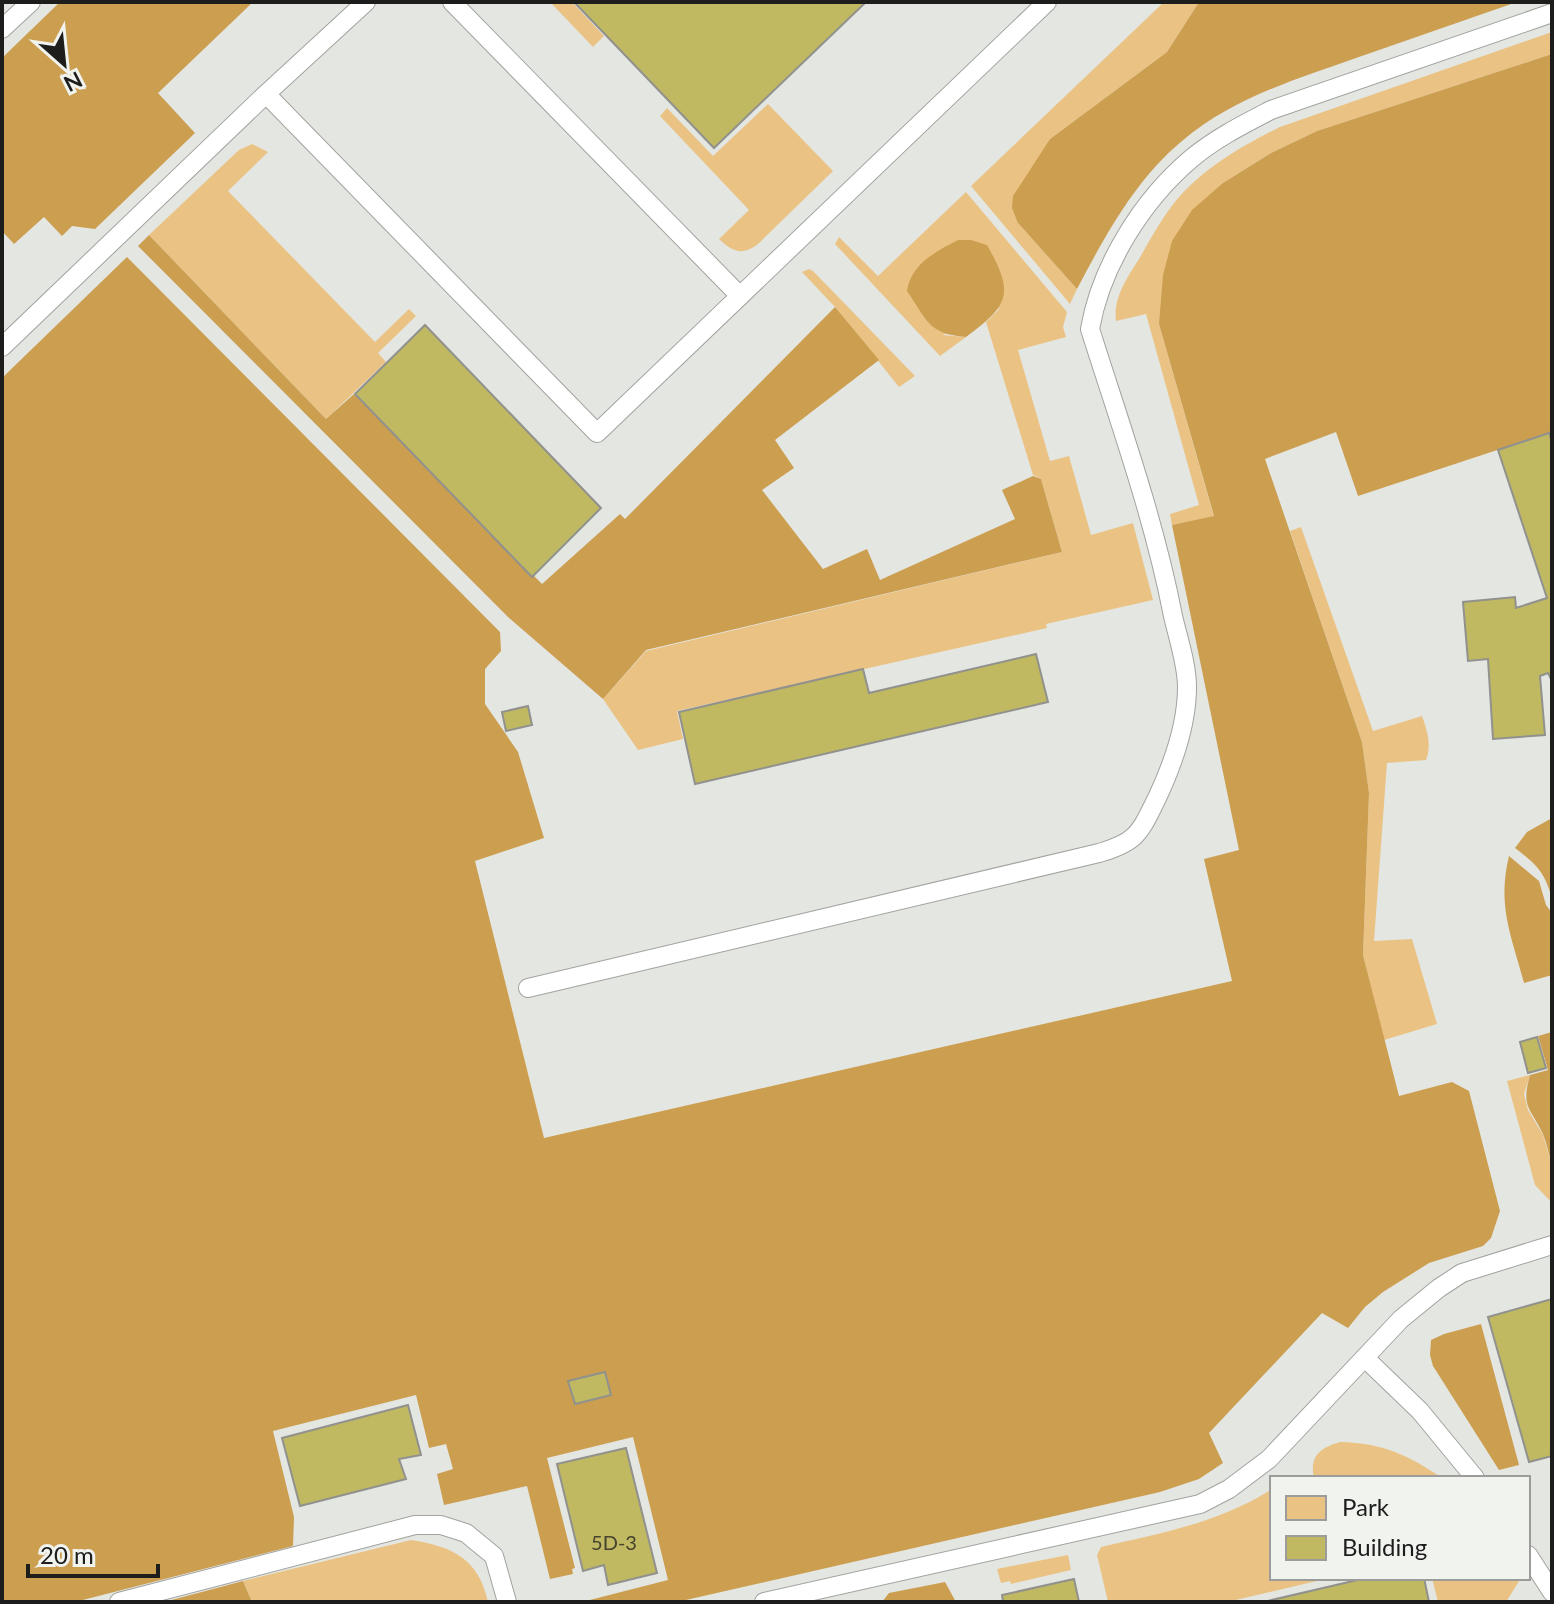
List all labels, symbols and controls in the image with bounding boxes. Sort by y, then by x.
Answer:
north arrow [24,24,104,104]
text: N [60,66,87,98]
legend [1270,1476,1530,1580]
text: Park [1342,1492,1390,1521]
scale bar [28,1528,158,1578]
house number: 5D-3 [591,1530,637,1554]
text: Building [1342,1532,1427,1561]
text: 20 m [40,1540,94,1569]

